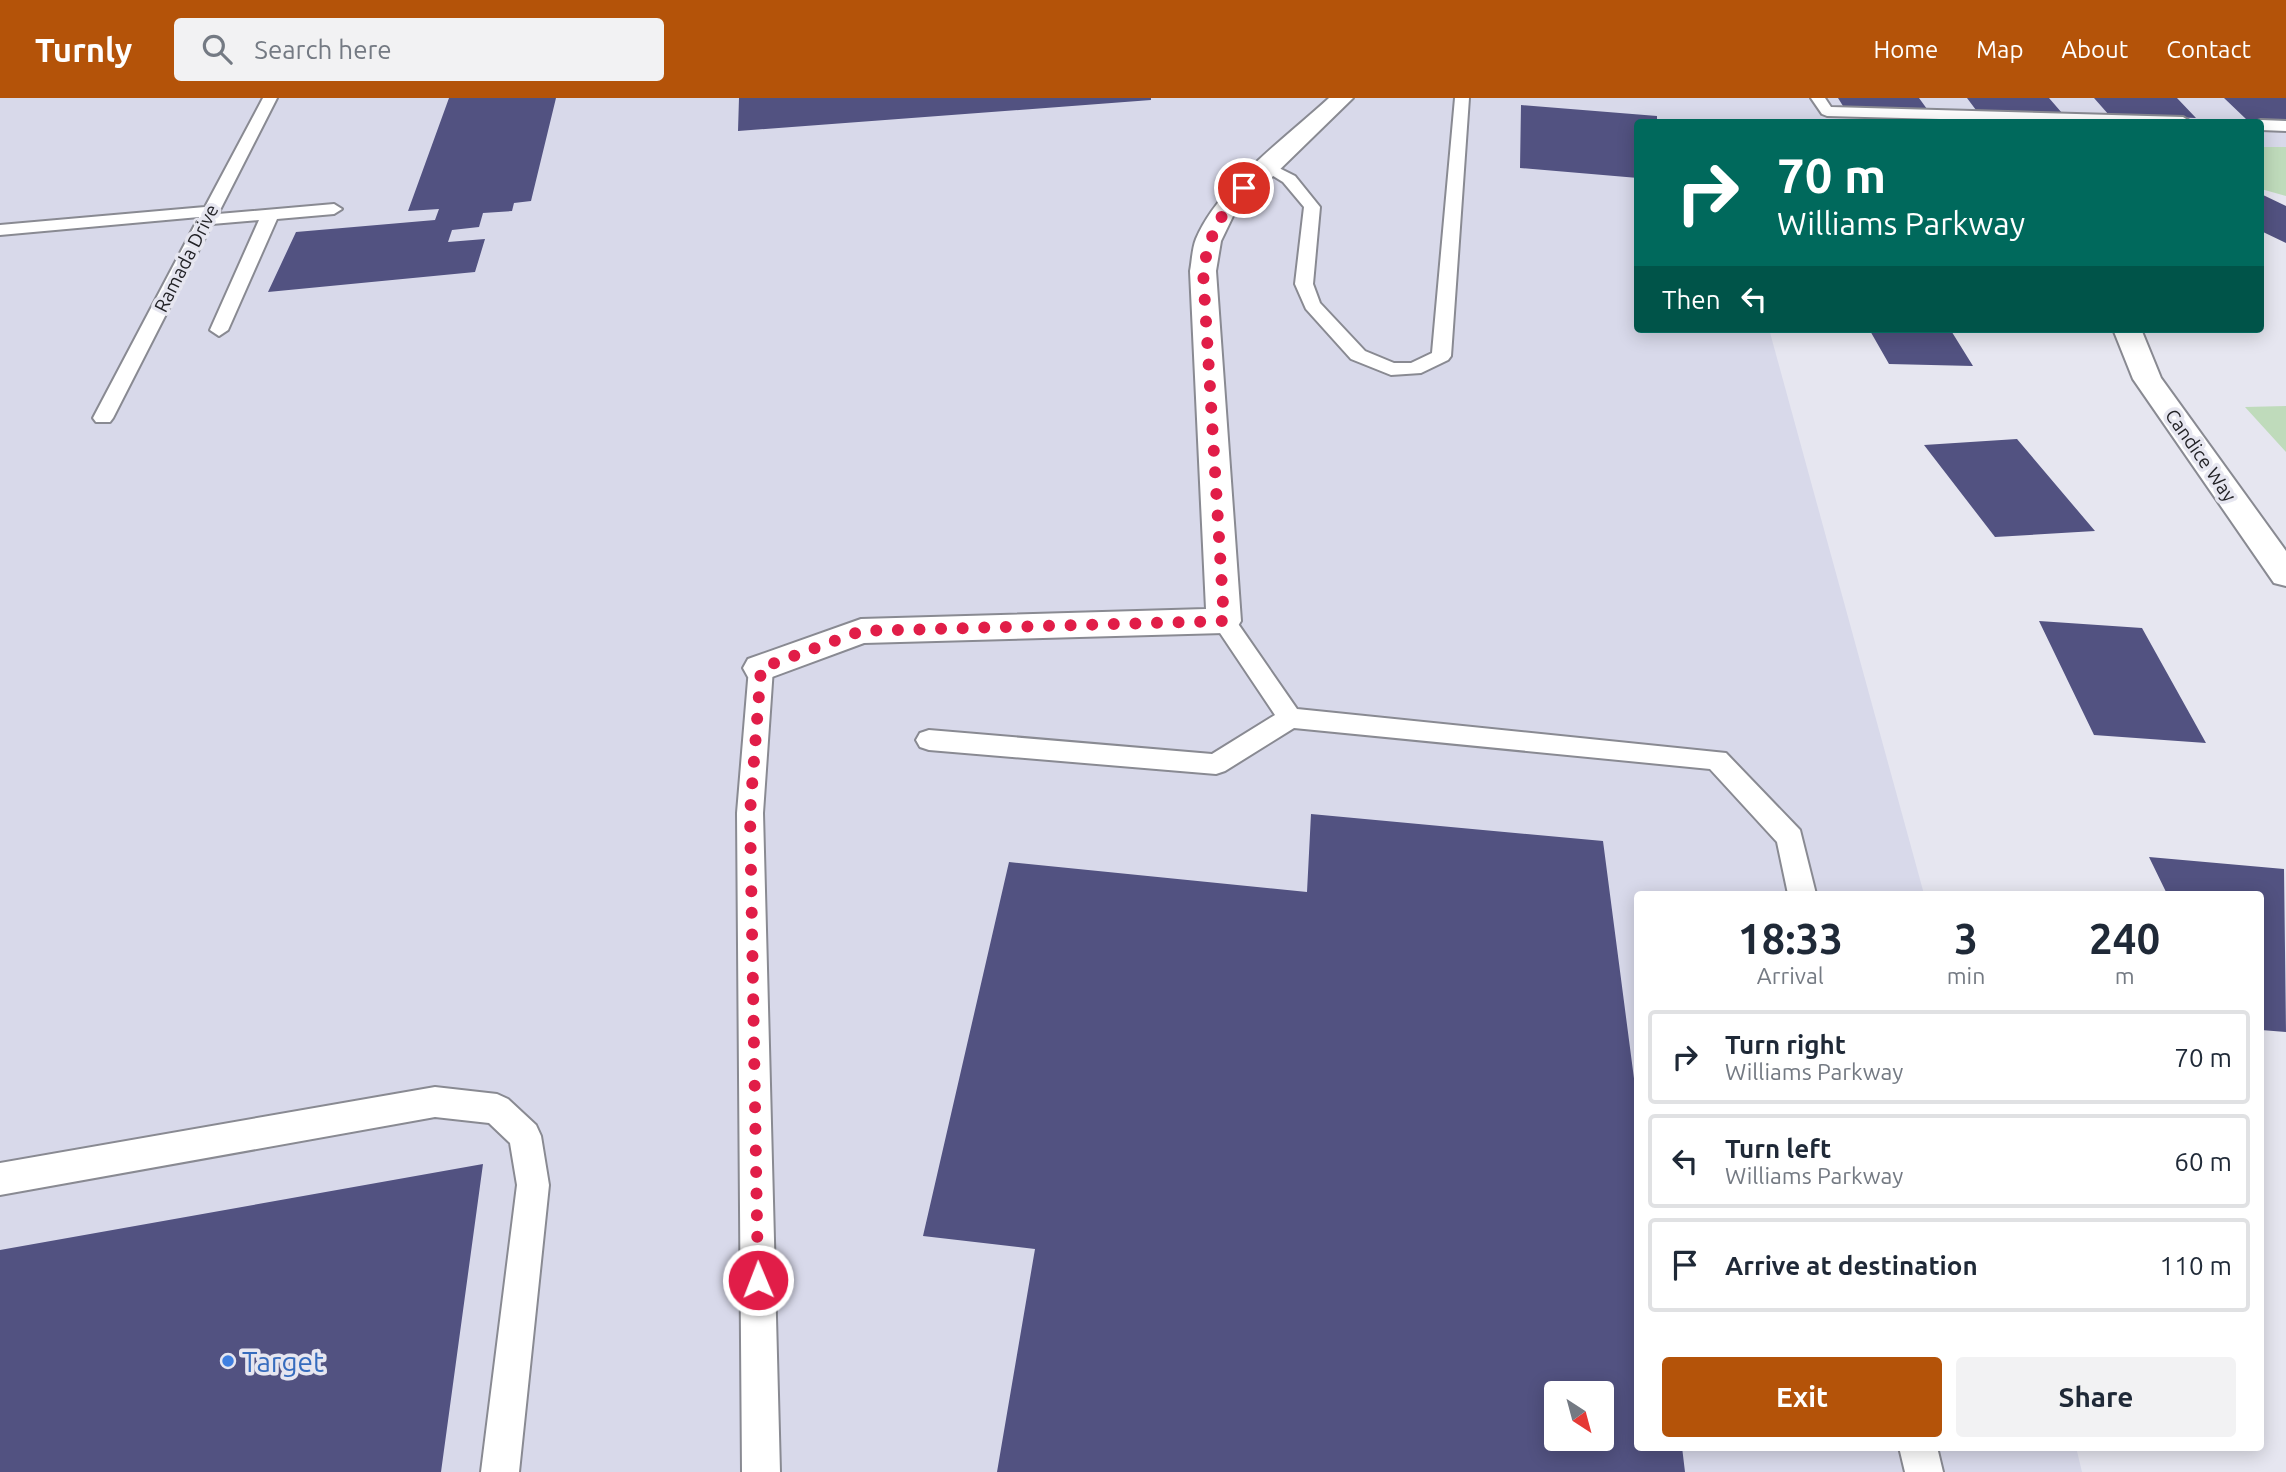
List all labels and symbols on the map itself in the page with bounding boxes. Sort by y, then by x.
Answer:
pin [1214,158,1274,218]
street label: Ramada Drive [149,200,223,316]
street label: Candice Way [2161,405,2241,505]
position arrow [721,1243,795,1317]
place label: Target [242,1346,324,1377]
marker: Target [220,1353,236,1369]
north arrow [1544,1381,1614,1451]

